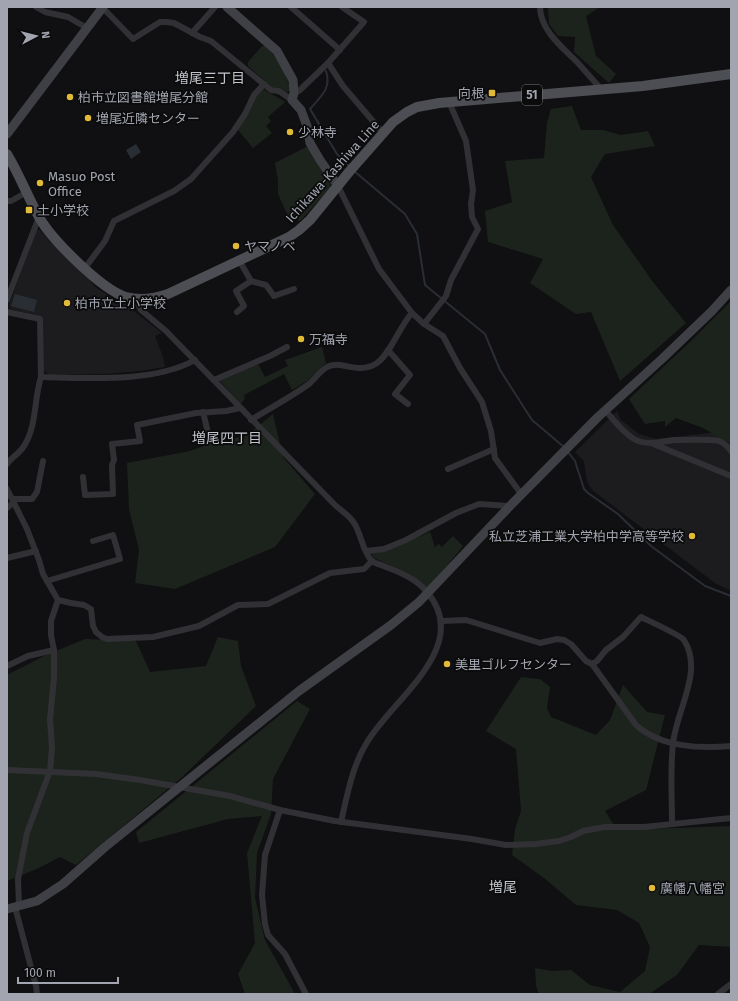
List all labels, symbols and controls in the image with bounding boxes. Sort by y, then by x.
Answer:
north arrow [16,16,56,56]
text: N [39,30,52,39]
district label: 増尾三丁目 [175,70,245,87]
road number: 51 [522,85,542,105]
place label: 向根 [458,86,484,101]
marker: 向根 [487,88,497,98]
place label: 柏市立図書館増尾分館 [78,90,208,105]
marker: 柏市立図書館増尾分館 [65,92,75,102]
place label: 増尾近隣センター [96,111,200,126]
marker: 増尾近隣センター [83,113,93,123]
street label: Ichikawa-Kashiwa Line [282,117,382,226]
place label: 少林寺 [298,125,337,140]
marker: 少林寺 [285,127,295,137]
place label: Masuo Post Office [48,169,116,199]
marker: Masuo Post Office [35,178,45,188]
place label: 土小学校 [37,203,89,218]
marker: 土小学校 [24,205,34,215]
place label: ヤマノベ [244,239,296,254]
marker: ヤマノベ [231,241,241,251]
place label: 柏市立土小学校 [75,296,166,311]
marker: 柏市立土小学校 [62,298,72,308]
place label: 万福寺 [309,332,348,347]
marker: 万福寺 [296,334,306,344]
district label: 増尾四丁目 [192,430,262,447]
place label: 私立芝浦工業大学柏中学高等学校 [489,529,684,544]
marker: 私立芝浦工業大学柏中学高等学校 [687,531,697,541]
place label: 美里ゴルフセンター [455,657,572,672]
marker: 美里ゴルフセンター [442,659,452,669]
district label: 増尾 [489,879,517,896]
place label: 廣幡八幡宮 [660,881,725,896]
marker: 廣幡八幡宮 [647,883,657,893]
scale bar [18,959,118,985]
text: 100 m [24,966,56,980]

